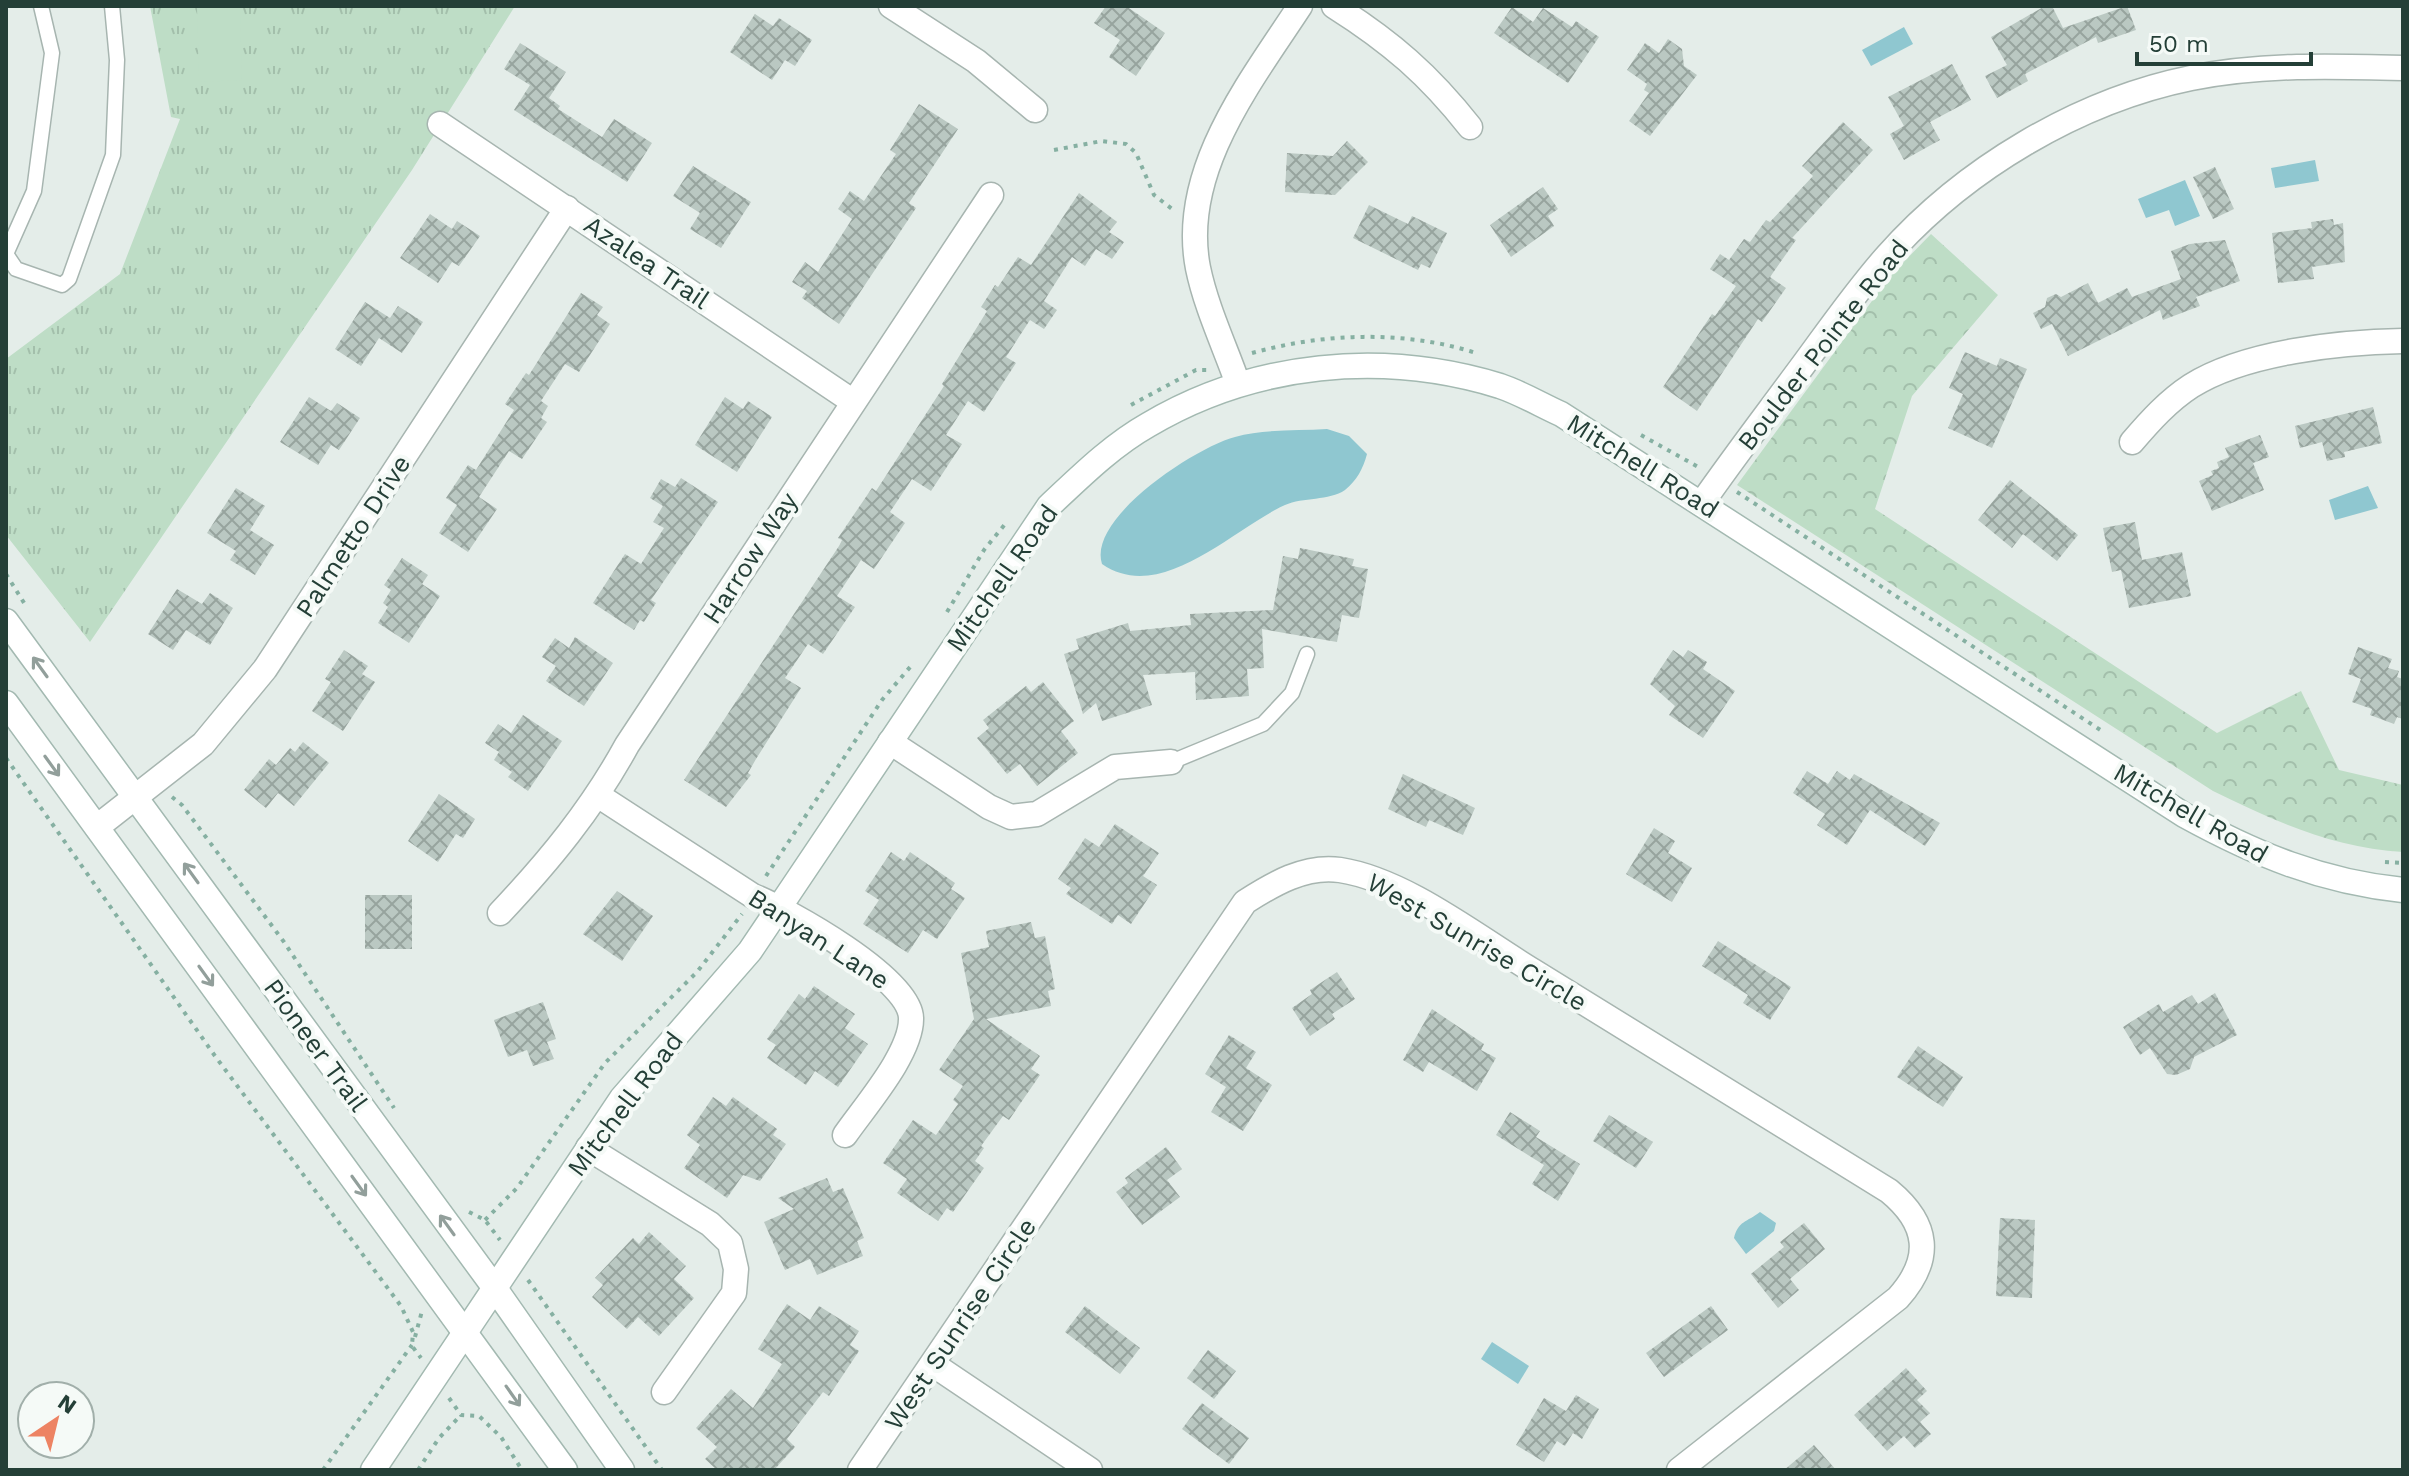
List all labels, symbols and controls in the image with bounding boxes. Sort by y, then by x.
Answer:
scale bar [2137,16,2311,66]
text: 50 m [2149,30,2209,58]
street label: Azalea Trail [579,209,715,315]
street label: Boulder Pointe Road [1731,234,1915,456]
street label: Mitchell Road [1562,407,1724,525]
street label: Palmetto Drive [289,449,417,623]
street label: Harrow Way [696,486,804,629]
street label: Mitchell Road [940,499,1064,657]
one-way arrow [31,657,48,678]
one-way arrow [44,755,60,777]
street label: Mitchell Road [2109,757,2273,869]
one-way arrow [183,863,199,885]
street label: West Sunrise Circle [1362,867,1592,1017]
street label: Banyan Lane [743,882,895,996]
one-way arrow [197,965,214,986]
street label: Pioneer Trail [258,973,374,1117]
street label: Mitchell Road [561,1026,689,1182]
one-way arrow [350,1175,367,1196]
street label: West Sunrise Circle [878,1212,1042,1436]
one-way arrow [439,1214,455,1236]
north arrow [16,1380,96,1460]
one-way arrow [505,1384,521,1406]
text: N [53,1389,81,1419]

